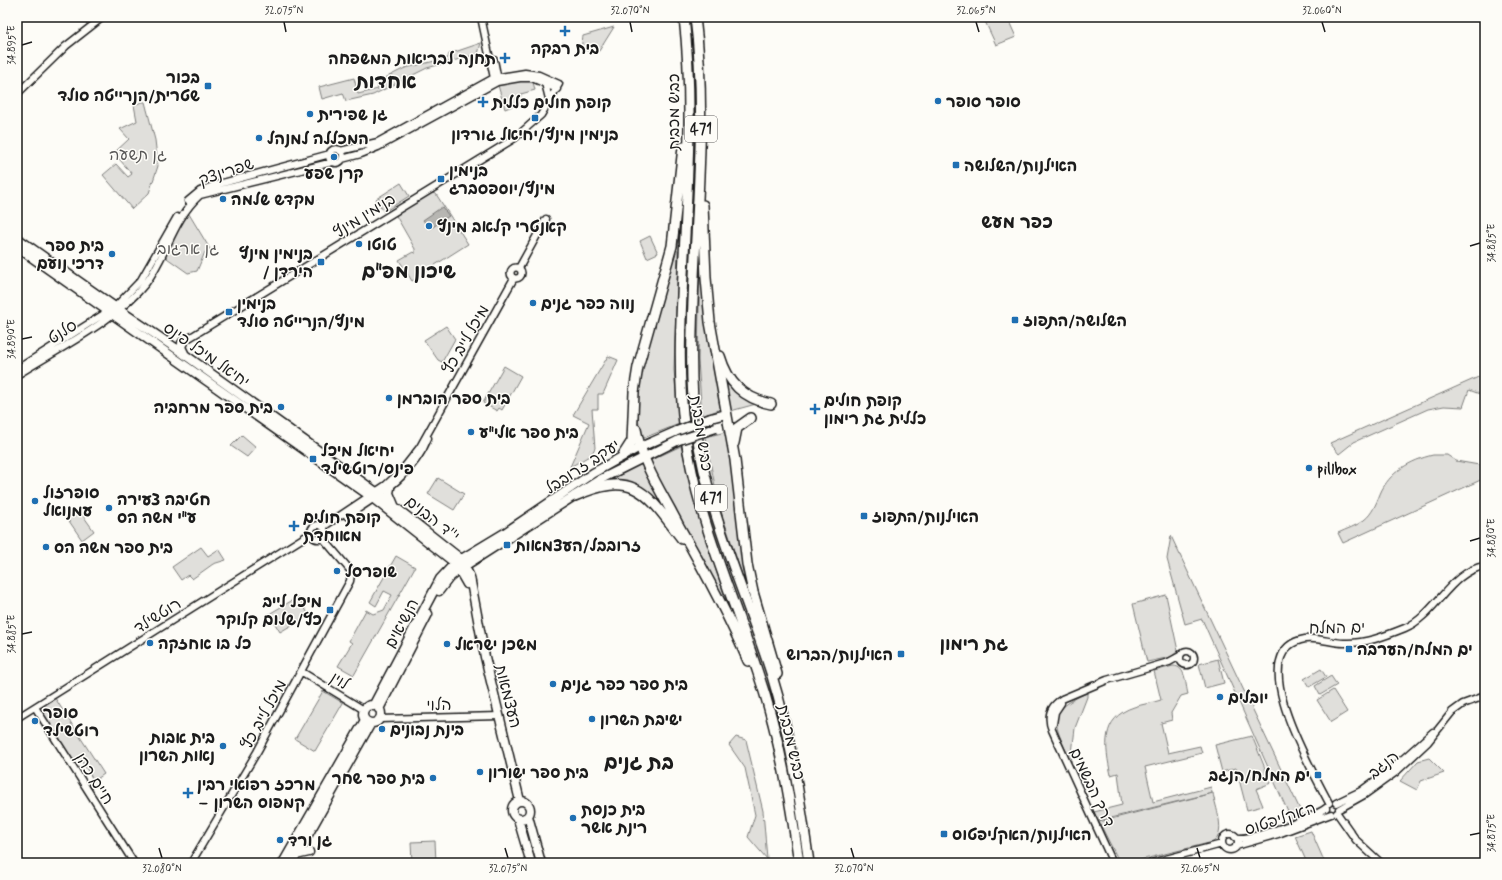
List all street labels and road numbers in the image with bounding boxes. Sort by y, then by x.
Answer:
street label: כביש מכבית [664,74,685,151]
road number: 471 [685,116,717,142]
street label: שפרינצק [196,154,257,191]
street label: בנימין מינץ [330,189,400,244]
street label: מיכל לייב כץ [438,301,495,378]
street label: סלנט [44,315,81,349]
street label: יחיאל מיכל פינס [159,318,253,393]
street label: כביש מכבית [684,393,717,473]
street label: יעקב זרובבל [541,435,624,499]
road number: 471 [695,485,727,511]
street label: י''ד הבנים [401,491,464,547]
street label: רוטשילד [130,594,186,639]
street label: הנשיאים [381,595,424,652]
street label: ים המלח [1309,618,1365,639]
street label: העצמאות [489,661,526,730]
street label: לוין [326,668,354,696]
street label: מיכל לייב כץ [237,676,292,753]
street label: הלוי [426,695,452,716]
street label: כביש מכבית [771,702,809,782]
street label: דרך הבשמים [1064,745,1119,831]
street label: הנגב [1364,746,1404,784]
street label: חיים כהן [70,749,118,809]
street label: האקליפטוס [1242,798,1319,841]

